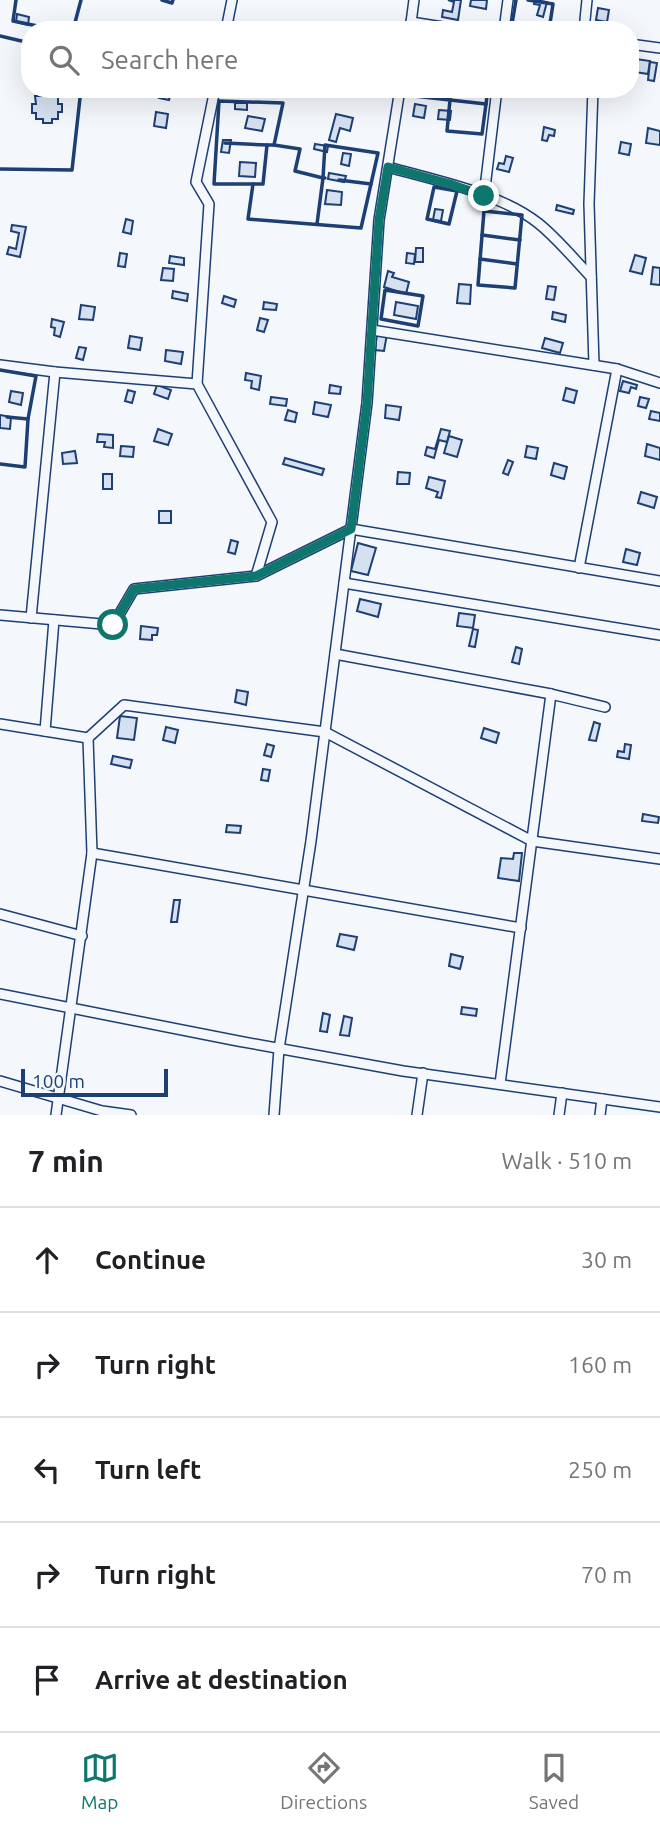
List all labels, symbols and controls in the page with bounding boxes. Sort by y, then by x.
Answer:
search box [21,21,639,98]
icon: search [45,41,83,79]
text: Search here [101,45,238,74]
route end [468,180,499,211]
route start [97,609,128,640]
scale bar [21,1066,168,1098]
text: 100 m [32,1070,85,1092]
text: 7 min [28,1144,104,1178]
text: Walk · 510 m [501,1148,632,1173]
icon: ahead [28,1241,66,1279]
text: Continue [95,1245,206,1274]
text: 30 m [581,1247,632,1272]
icon: right [28,1346,66,1384]
text: Turn right [95,1350,216,1379]
text: 160 m [568,1352,632,1377]
icon: left [28,1451,66,1489]
text: Turn left [95,1455,201,1484]
text: 250 m [568,1457,632,1482]
icon: right [28,1556,66,1594]
text: Turn right [95,1560,216,1589]
text: 70 m [581,1562,632,1587]
icon: arrive [28,1661,66,1699]
text: Arrive at destination [95,1665,348,1694]
tab: Map [81,1749,119,1813]
tab: Directions [280,1749,367,1813]
tab: Saved [529,1749,579,1813]

